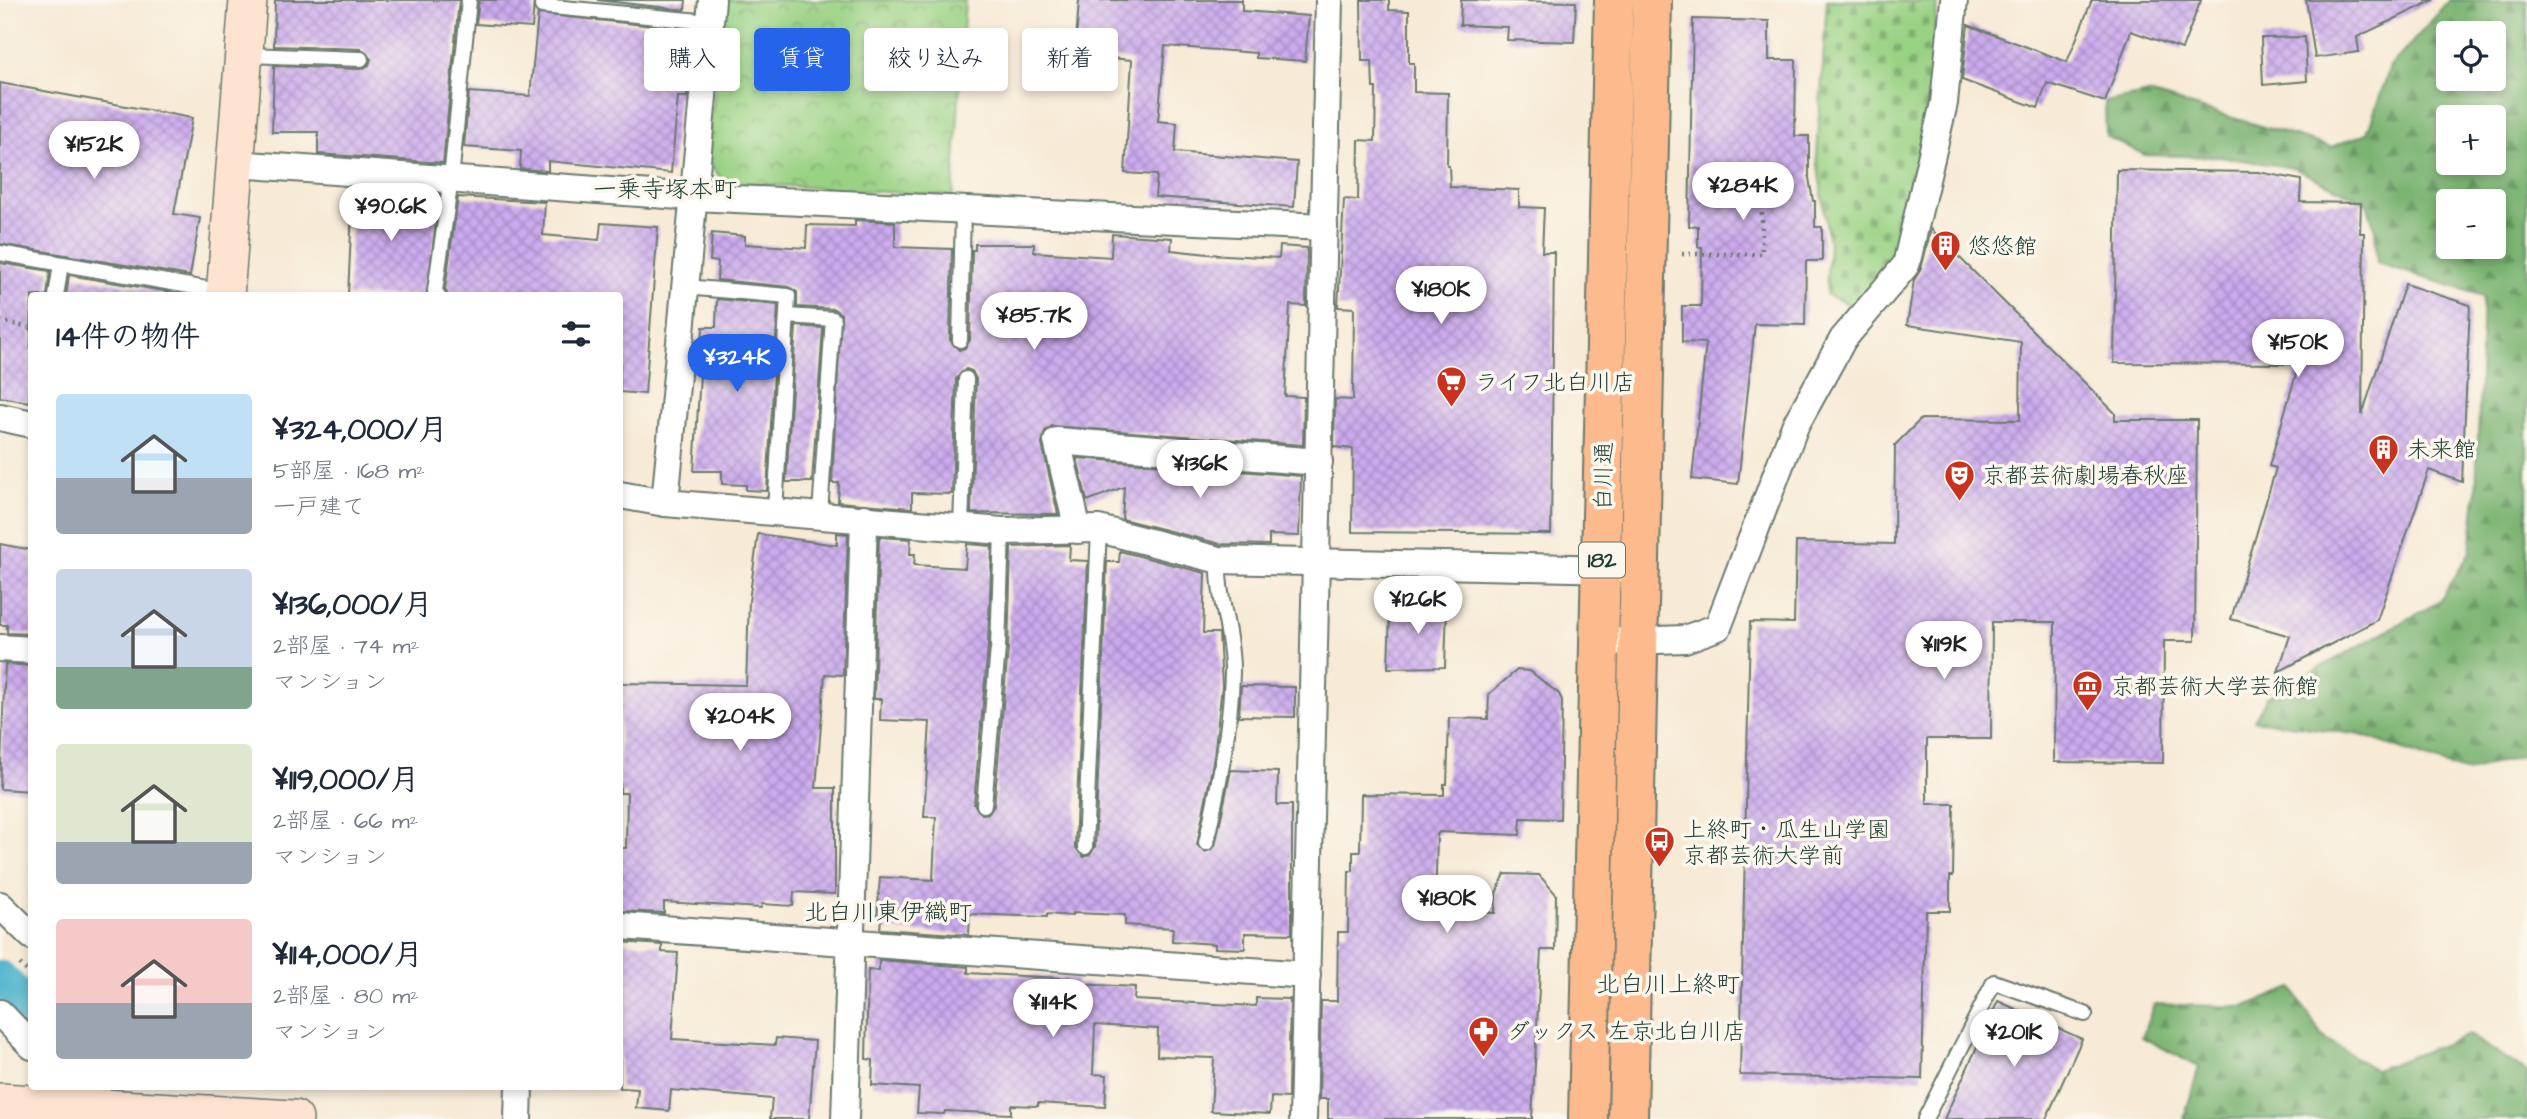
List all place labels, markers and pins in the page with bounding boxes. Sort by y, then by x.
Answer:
pin: ¥152K [45,122,143,181]
pin: ¥284K [1694,162,1792,222]
pin: ¥90.6K [334,184,448,243]
building icon: 悠悠館 [1928,229,1962,273]
place label: 悠悠館 [1968,231,2037,263]
pin: ¥180K [1392,266,1490,326]
pin: ¥85.7K [977,292,1091,352]
pin: ¥150K [2249,320,2347,379]
pin: ¥324K [688,334,786,394]
supermarket icon: ライフ北白川店 [1435,365,1469,409]
place label: ライフ北白川店 [1475,367,1635,399]
building icon: 未来館 [2367,432,2401,476]
place label: 未来館 [2407,434,2476,466]
pin: ¥136K [1151,440,1249,500]
theatre icon: 京都芸術劇場春秋座 [1942,458,1976,502]
place label: 京都芸術劇場春秋座 [1982,460,2189,492]
pin: ¥126K [1369,576,1467,636]
pin: ¥119K [1895,622,1993,681]
museum icon: 京都芸術大学芸術館 [2071,669,2105,713]
place label: 京都芸術大学芸術館 [2111,671,2318,703]
pin: ¥204K [691,694,789,753]
place label: 上終町・瓜生山学園 京都芸術大学前 [1683,814,1890,872]
bus stop icon: 上終町・瓜生山学園 京都芸術大学前 [1643,825,1677,869]
pin: ¥180K [1398,876,1496,935]
pin: ¥114K [1004,979,1102,1039]
pin: ¥201K [1965,1010,2063,1069]
pharmacy icon: ダックス 左京北白川店 [1467,1014,1501,1058]
place label: ダックス 左京北白川店 [1507,1016,1746,1048]

